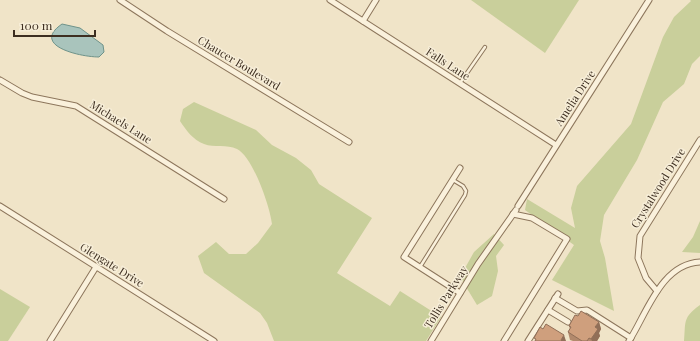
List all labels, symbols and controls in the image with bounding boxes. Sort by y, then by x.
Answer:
scale bar [14,12,95,38]
text: 100 m [20,17,53,33]
street label: Chaucer Boulevard [195,32,284,93]
street label: Falls Lane [423,44,474,84]
street label: Amelia Drive [550,67,598,129]
street label: Michaels Lane [87,97,156,147]
street label: Crystalwood Drive [627,144,688,231]
street label: Glengate Drive [77,239,148,291]
street label: Tollis Parkway [420,262,471,331]

